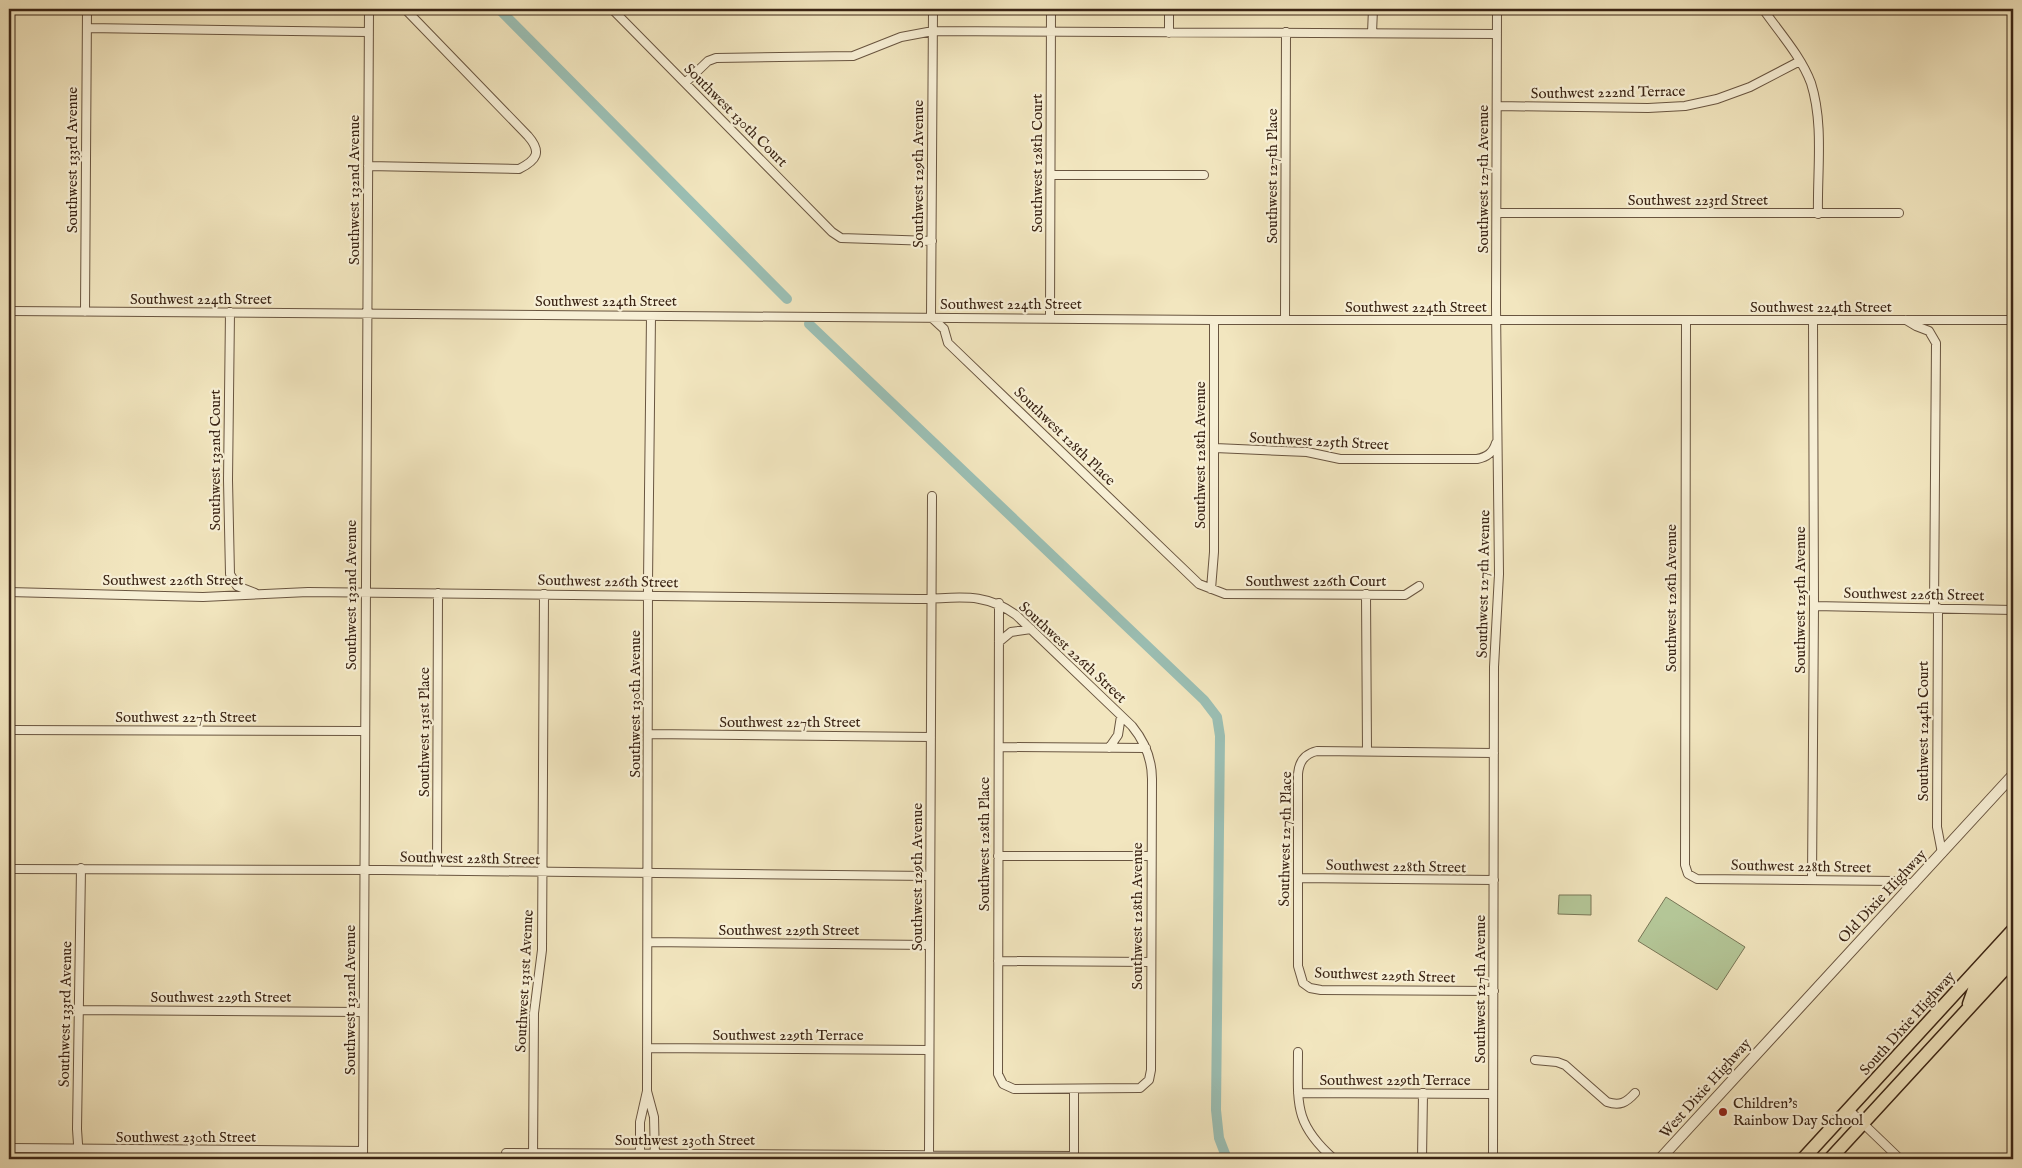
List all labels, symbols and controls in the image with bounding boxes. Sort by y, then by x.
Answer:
street label: Southwest 130th Court [680,60,791,171]
street label: Southwest 222nd Terrace [1531,82,1686,103]
street label: Southwest 133rd Avenue [63,87,82,233]
street label: Southwest 128th Court [1028,94,1047,232]
street label: Southwest 129th Avenue [909,100,928,248]
street label: Southwest 127th Avenue [1474,105,1493,253]
street label: Southwest 127th Place [1263,108,1282,244]
street label: Southwest 132nd Avenue [345,115,364,265]
street label: Southwest 223rd Street [1628,191,1768,210]
street label: Southwest 224th Street [130,290,272,309]
street label: Southwest 224th Street [535,292,677,311]
street label: Southwest 224th Street [940,295,1082,314]
street label: Southwest 224th Street [1345,298,1487,317]
street label: Southwest 224th Street [1750,298,1892,317]
street label: Southwest 128th Avenue [1191,381,1210,529]
street label: Southwest 128th Place [1010,383,1120,490]
street label: Southwest 132nd Court [206,389,225,531]
street label: Southwest 225th Street [1249,428,1389,455]
street label: Southwest 127th Avenue [1473,509,1494,658]
street label: Southwest 132nd Avenue [342,520,361,670]
street label: Southwest 126th Avenue [1662,524,1681,672]
street label: Southwest 125th Avenue [1791,526,1810,674]
street label: Southwest 226th Street [103,571,243,590]
street label: Southwest 226th Street [537,571,679,592]
street label: Southwest 226th Court [1246,572,1386,591]
street label: Southwest 226th Street [1843,584,1985,605]
street label: Southwest 226th Street [1015,597,1131,707]
street label: Southwest 130th Avenue [626,630,645,778]
street label: Southwest 124th Court [1914,661,1933,801]
street label: Southwest 131st Place [415,667,434,797]
street label: Southwest 227th Street [115,708,257,727]
street label: Southwest 227th Street [719,713,861,732]
street label: Southwest 127th Place [1275,771,1296,907]
street label: Southwest 128th Place [975,777,994,911]
street label: Southwest 129th Avenue [908,803,927,951]
street label: Southwest 128th Avenue [1128,842,1147,990]
street label: Old Dixie Highway [1834,845,1931,947]
street label: Southwest 228th Street [400,848,540,869]
street label: Southwest 228th Street [1326,856,1466,877]
street label: Southwest 228th Street [1731,856,1871,877]
street label: Southwest 131st Avenue [511,909,538,1053]
street label: Southwest 127th Avenue [1471,915,1490,1063]
street label: Southwest 229th Street [718,921,860,940]
street label: Southwest 132nd Avenue [341,925,360,1075]
street label: Southwest 133rd Avenue [55,941,76,1087]
street label: Southwest 229th Street [1314,964,1456,987]
street label: South Dixie Highway [1856,967,1960,1079]
street label: Southwest 229th Street [150,988,292,1007]
street label: Southwest 229th Terrace [712,1026,864,1045]
street label: West Dixie Highway [1656,1034,1756,1142]
street label: Southwest 229th Terrace [1319,1071,1471,1090]
place label: Children's Rainbow Day School [1733,1094,1864,1130]
marker: Children's Rainbow Day School [1717,1106,1729,1118]
street label: Southwest 230th Street [116,1128,256,1147]
street label: Southwest 230th Street [615,1131,755,1150]

